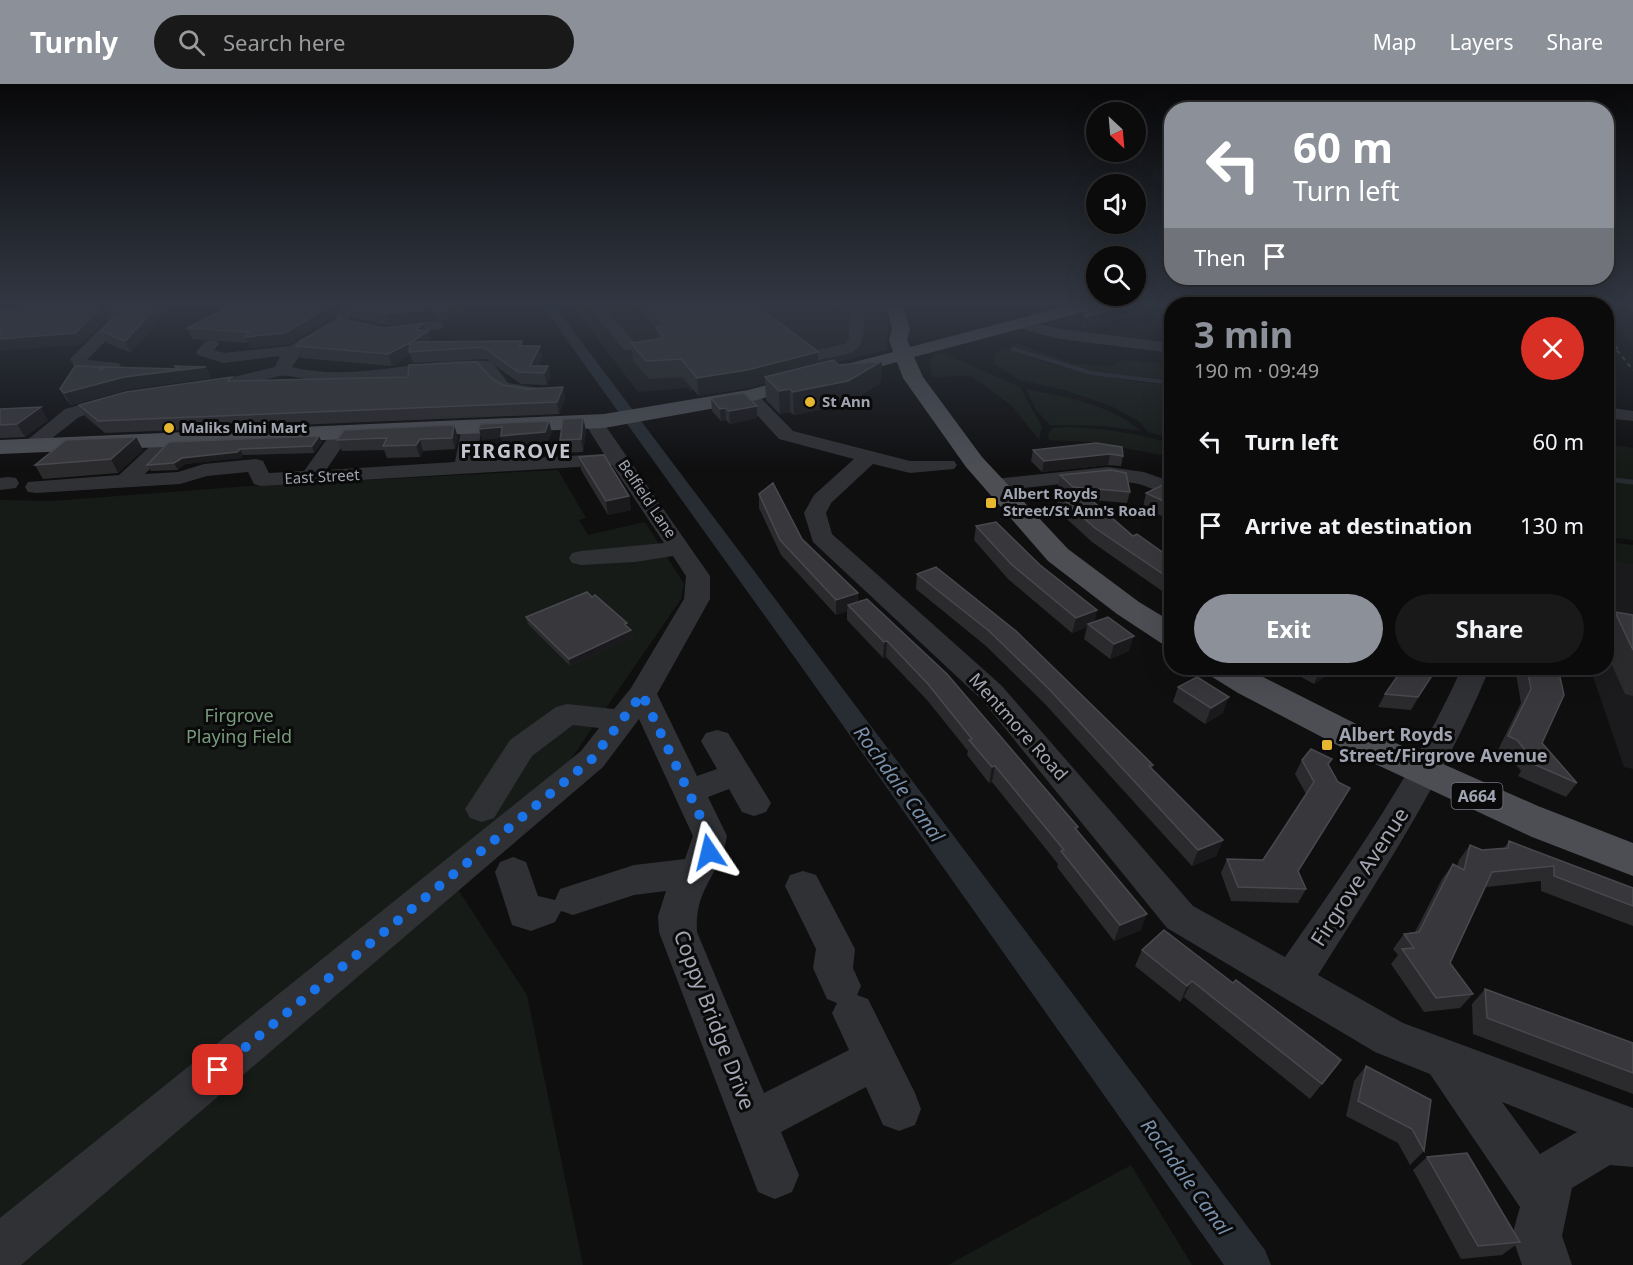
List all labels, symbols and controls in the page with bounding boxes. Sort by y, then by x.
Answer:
search box [154,15,574,69]
text: Turnly [30,23,118,61]
icon: search [175,26,208,59]
text: Search here [223,27,345,57]
text: Map [1373,28,1417,56]
text: Layers [1450,28,1514,56]
text: Share [1547,28,1603,56]
north arrow [1086,102,1146,162]
map controls [1086,102,1146,306]
text: 60 m [1293,118,1393,175]
icon: left [1194,126,1272,204]
text: Turn left [1293,172,1399,209]
button: sound [1086,174,1146,234]
icon: arrive [1258,240,1291,273]
text: Then [1194,242,1246,272]
button: search [1086,246,1146,306]
text: 3 min [1194,310,1293,359]
button: close [1521,317,1584,380]
text: 190 m · 09:49 [1194,357,1319,384]
place label: St Ann [822,391,871,411]
marker: St Ann [803,395,817,409]
place label: Maliks Mini Mart [181,417,307,437]
marker: Maliks Mini Mart [162,421,176,435]
icon: left [1194,425,1227,458]
text: Turn left [1245,426,1339,456]
text: 60 m [1533,426,1584,456]
district label: FIRGROVE [460,437,572,464]
street label: Belfield Lane [614,455,681,542]
street label: East Street [284,464,361,488]
place label: Albert Royds Street/St Ann's Road [1003,483,1156,520]
marker: Albert Royds Street/St Ann's Road [984,496,998,510]
icon: arrive [1194,509,1227,542]
text: Arrive at destination [1245,510,1472,540]
text: 130 m [1520,510,1584,540]
button: Exit [1194,594,1383,663]
button: Share [1395,594,1584,663]
street label: Mentmore Road [964,667,1073,785]
park label: Firgrove Playing Field [186,703,292,748]
water label: Rochdale Canal [848,720,951,848]
place label: Albert Royds Street/Firgrove Avenue [1339,722,1548,767]
marker: Albert Royds Street/Firgrove Avenue [1320,738,1334,752]
road number: A664 [1452,783,1502,809]
street label: Firgrove Avenue [1304,802,1414,951]
position arrow [677,820,741,884]
street label: Coppy Bridge Drive [668,926,762,1114]
pin [192,1044,243,1095]
icon: arrive [201,1053,234,1086]
water label: Rochdale Canal [1135,1113,1238,1241]

